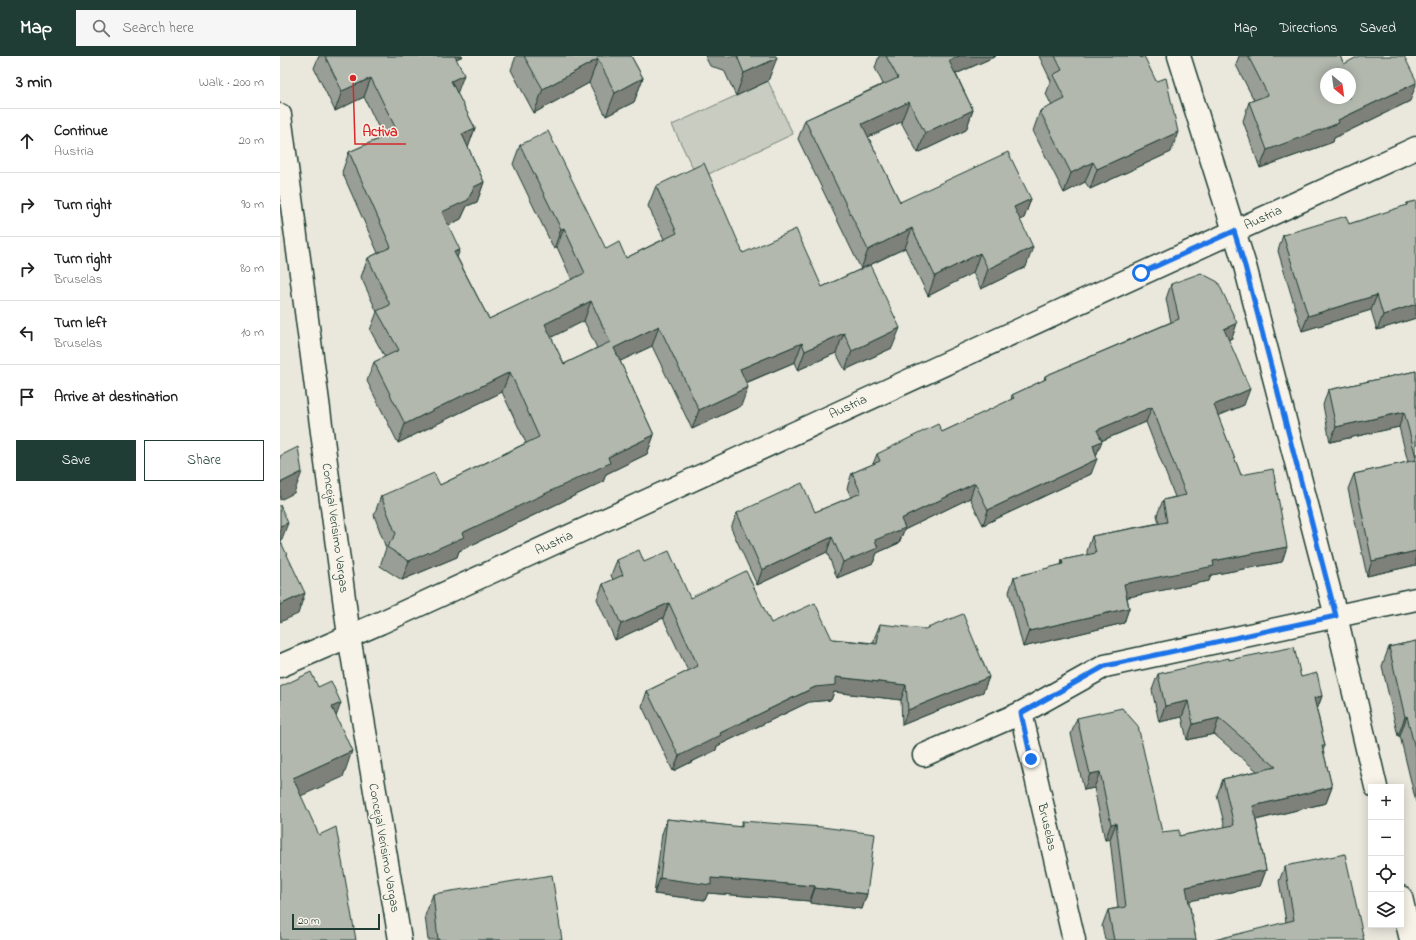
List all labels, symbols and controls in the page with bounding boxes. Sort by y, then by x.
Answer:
search box [76,10,356,46]
text: Map [20,15,52,42]
icon: search [90,17,112,39]
text: Search here [122,17,194,39]
text: Map [1234,18,1257,39]
text: Directions [1279,18,1337,39]
text: Saved [1359,18,1396,39]
north arrow [1320,68,1356,104]
text: 3 min [16,70,52,95]
text: Walk · 200 m [199,73,264,92]
callout: Activa [355,118,406,144]
text: Continue [54,120,108,142]
text: Activa [362,122,398,143]
icon: ahead [16,130,38,152]
text: 20 m [239,131,264,150]
text: Austria [54,142,94,161]
icon: right [16,194,38,216]
text: Turn right [54,194,112,216]
text: 90 m [241,195,264,214]
street label: Austria [1241,201,1285,235]
text: Turn right [54,248,112,270]
icon: right [16,258,38,280]
text: 80 m [240,259,264,278]
route start [1132,264,1150,282]
text: Bruselas [54,270,102,289]
text: Turn left [54,312,107,334]
icon: left [16,322,38,344]
text: 10 m [241,323,264,342]
text: Bruselas [54,334,102,353]
icon: arrive [16,386,38,408]
text: Arrive at destination [54,386,178,408]
street label: Austria [826,390,870,424]
button: Save [16,440,136,481]
button: Share [144,440,264,481]
street label: Concejal Verisimo Vargas [315,462,354,595]
street label: Austria [532,526,576,560]
route end [1022,750,1040,768]
street label: Concejal Verisimo Vargas [362,782,405,915]
map controls [1368,784,1404,928]
button: + [1368,784,1404,820]
street label: Bruselas [1032,800,1062,853]
button: − [1368,820,1404,856]
button: locate [1368,856,1404,892]
button: layers [1368,892,1404,928]
scale bar [292,912,380,931]
text: 20 m [298,913,320,929]

